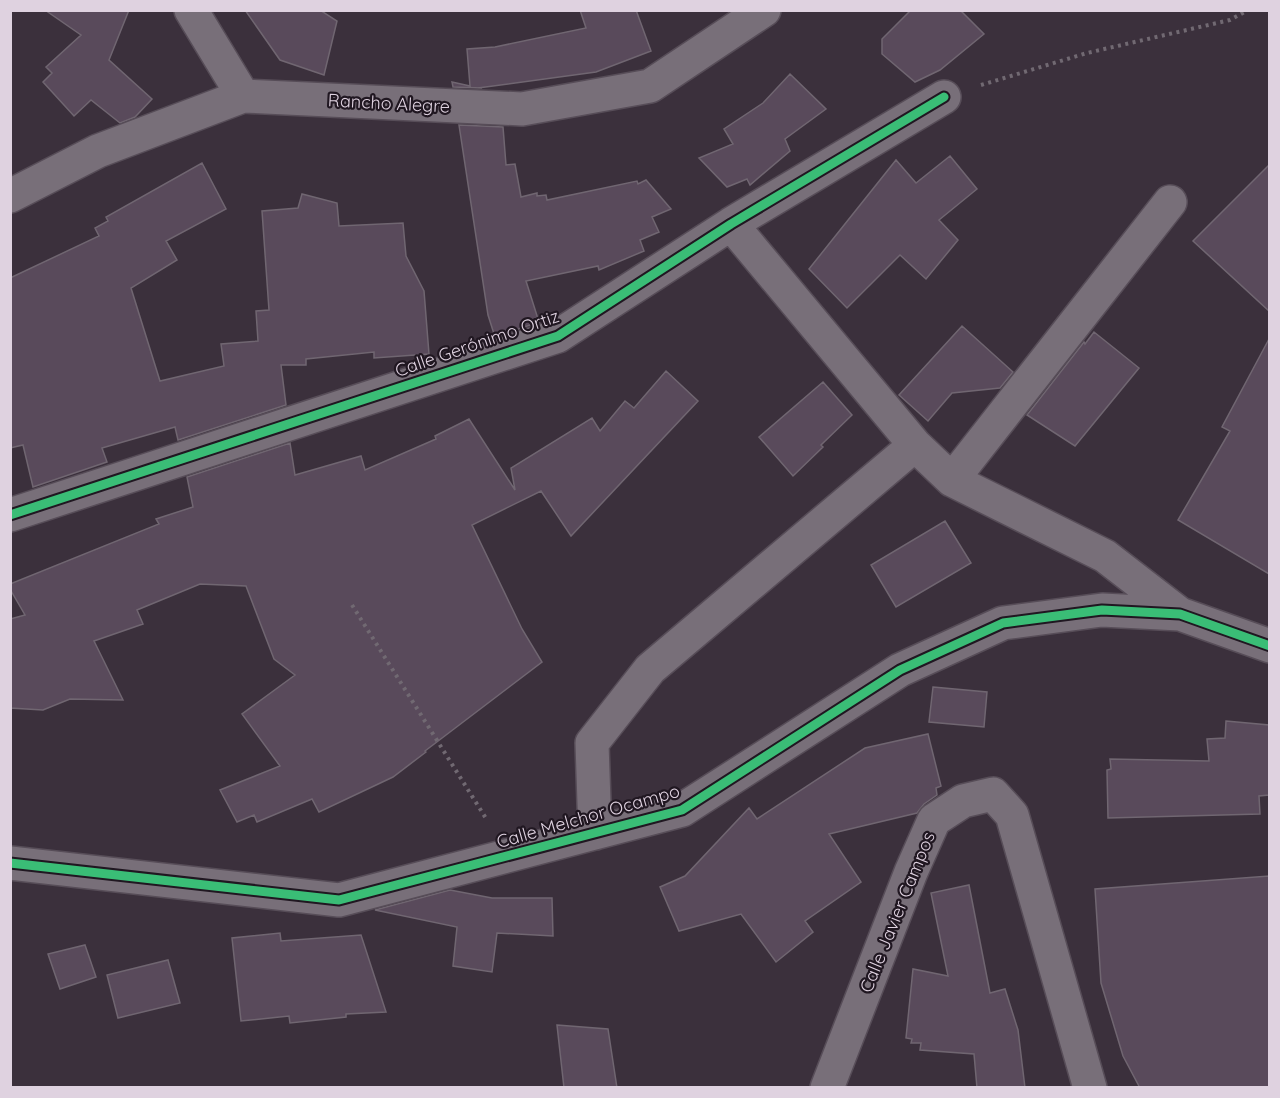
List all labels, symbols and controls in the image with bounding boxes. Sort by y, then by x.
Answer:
street label: Rancho Alegre [327,88,451,118]
street label: Calle Gerónimo Ortiz [392,304,562,382]
street label: Calle Melchor Ocampo [494,779,682,853]
street label: Calle Javier Campos [854,828,940,996]

